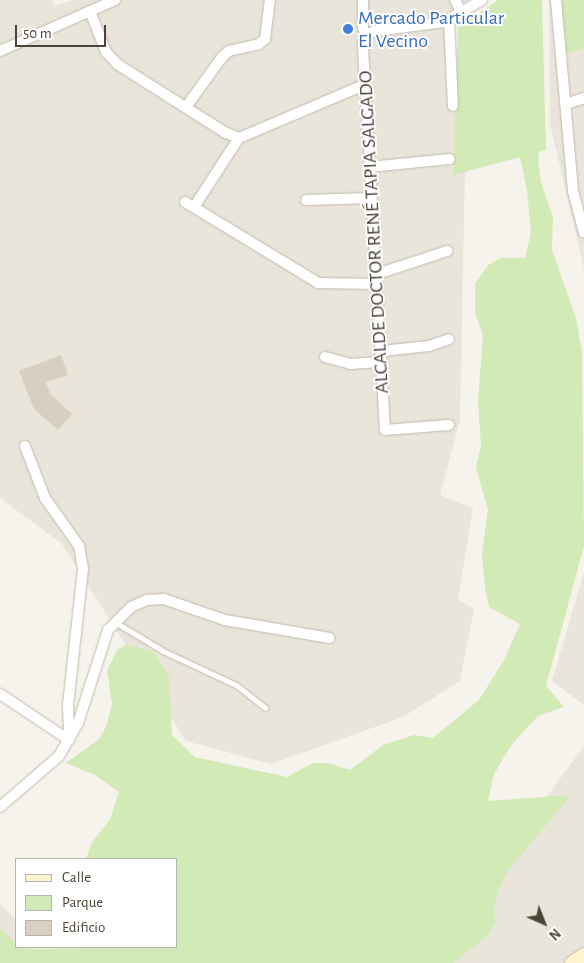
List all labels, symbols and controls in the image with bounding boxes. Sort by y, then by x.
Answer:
place label: Mercado Particular El Vecino [358,6,504,53]
scale bar [18,15,109,47]
marker: Mercado Particular El Vecino [342,23,354,35]
text: 50 m [23,26,52,41]
street label: ALCALDE DOCTOR RENÉ TAPIA SALGADO [354,70,394,394]
legend [15,858,178,948]
text: Calle [62,870,91,885]
text: Parque [62,895,103,910]
north arrow [519,898,569,948]
text: Edificio [62,920,105,935]
text: N [546,925,563,942]

